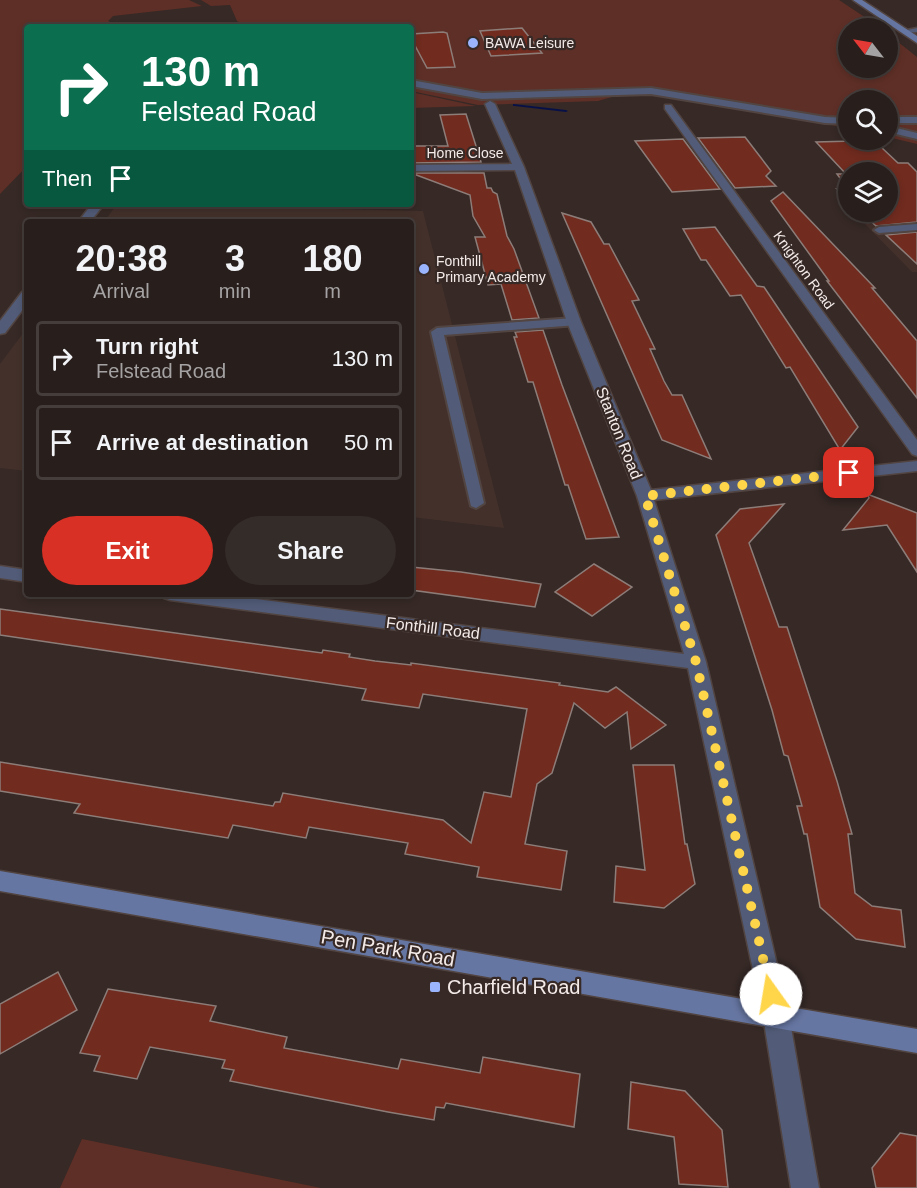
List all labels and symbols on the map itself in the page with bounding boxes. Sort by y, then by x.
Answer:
north arrow [838,18,898,78]
place label: BAWA Leisure [485,35,574,51]
marker: BAWA Leisure [466,36,480,50]
street label: Home Close [426,145,504,161]
street label: Knighton Road [770,228,838,312]
place label: Fonthill Primary Academy [436,253,546,285]
marker: Fonthill Primary Academy [417,262,431,276]
street label: Stanton Road [593,384,645,482]
pin [823,447,874,498]
street label: Fonthill Road [385,614,481,642]
street label: Pen Park Road [319,925,457,971]
position arrow [739,962,803,1026]
place label: Charfield Road [447,976,580,998]
marker: Charfield Road [428,980,442,994]

